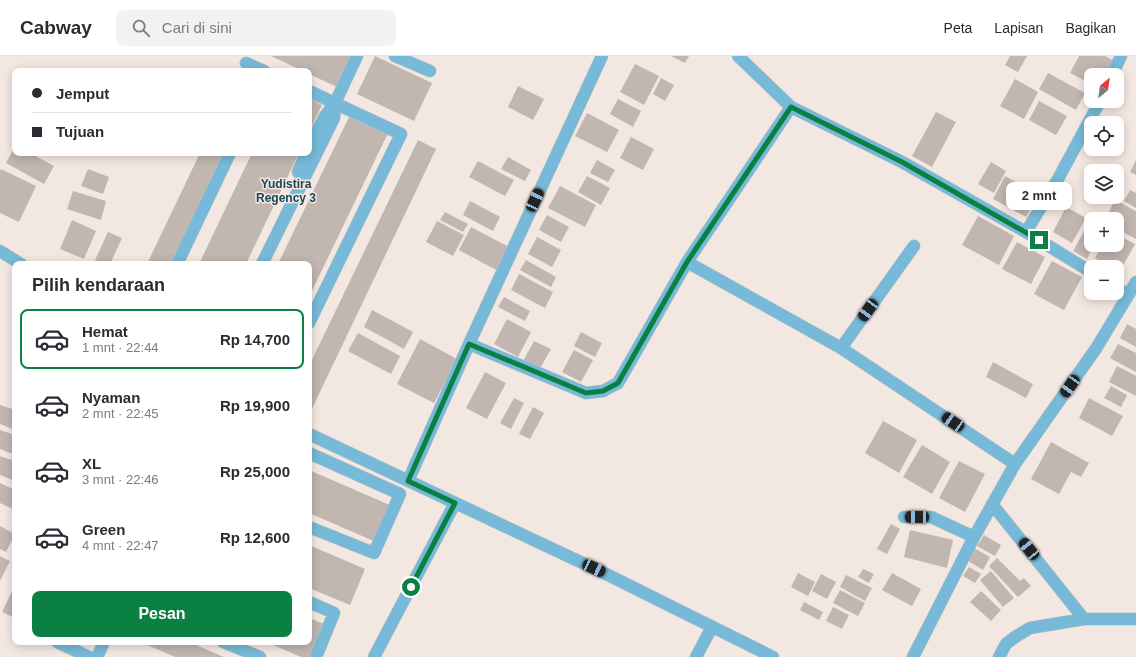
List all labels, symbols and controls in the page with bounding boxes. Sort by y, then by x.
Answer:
search box [116,10,396,46]
text: Cabway [20,17,92,38]
icon: search [130,17,152,39]
text: Cari di sini [162,19,232,36]
text: Peta [944,20,972,36]
text: Lapisan [994,20,1043,36]
text: Bagikan [1065,20,1116,36]
north arrow [1084,68,1124,108]
map controls [1084,68,1124,300]
text: Jemput [56,85,109,102]
button: locate [1084,116,1124,156]
text: Tujuan [56,123,104,140]
button: layers [1084,164,1124,204]
district label: Yudistira Regency 3 [256,177,316,205]
callout: 2 mnt [1006,182,1072,210]
car [524,187,546,213]
text: 2 mnt [1022,188,1056,203]
button: + [1084,212,1124,252]
route end [1030,231,1048,249]
button: − [1084,260,1124,300]
text: Pilih kendaraan [32,275,165,295]
car [856,297,880,323]
icon: car [34,321,70,357]
text: Hemat [82,323,128,340]
text: Rp 14,700 [220,331,290,348]
text: 1 mnt · 22:44 [82,340,159,355]
car [1058,373,1082,399]
icon: car [34,387,70,423]
text: Nyaman [82,389,140,406]
text: Rp 19,900 [220,397,290,414]
text: 2 mnt · 22:45 [82,406,159,421]
car [940,410,966,434]
icon: car [34,453,70,489]
text: XL [82,455,101,472]
text: Rp 25,000 [220,463,290,480]
text: 3 mnt · 22:46 [82,472,159,487]
car [905,511,929,523]
icon: car [34,519,70,555]
text: Green [82,521,125,538]
text: Rp 12,600 [220,529,290,546]
car [1017,536,1041,562]
text: 4 mnt · 22:47 [82,538,159,553]
car [581,557,607,579]
route start [402,578,420,596]
button: Pesan [32,591,292,637]

